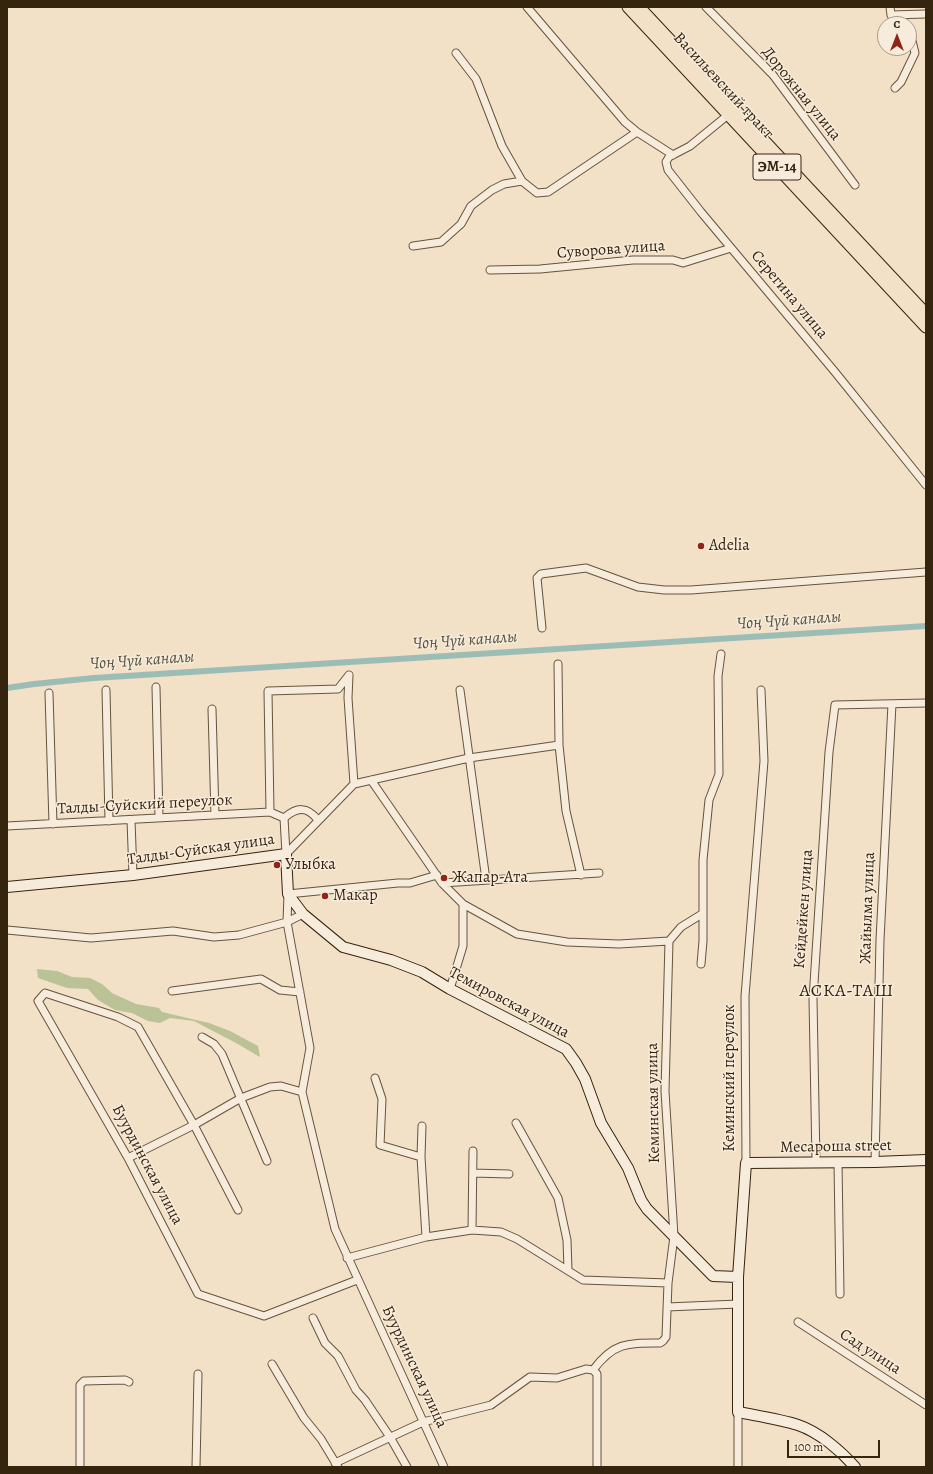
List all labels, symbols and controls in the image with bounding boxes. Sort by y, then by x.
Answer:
north arrow [877,16,917,56]
text: С [894,17,900,32]
street label: Васильевский тракт [669,29,777,143]
street label: Дорожная улица [757,43,845,145]
road number: ЭМ-14 [753,154,801,180]
street label: Суворова улица [556,237,666,263]
street label: Серегина улица [746,247,832,343]
place label: Adelia [709,536,750,556]
marker: Adelia [696,541,706,551]
water label: Чоң Чүй каналы [736,607,842,635]
water label: Чоң Чүй каналы [412,627,518,655]
water label: Чоң Чүй каналы [89,647,195,675]
street label: Талды-Суйский переулок [57,791,233,819]
street label: Талды-Суйская улица [126,830,276,870]
street label: Кейдейкен улица [790,849,818,969]
street label: Жайылма улица [856,852,880,964]
place label: Улыбка [285,855,336,875]
marker: Улыбка [272,860,282,870]
place label: Жапар-Ата [452,868,528,888]
marker: Жапар-Ата [439,873,449,883]
place label: Макар [333,886,378,906]
marker: Макар [320,891,330,901]
street label: Темировская улица [446,963,572,1043]
district label: АСКА-ТАШ [799,981,895,1003]
street label: Кеминский переулок [720,1004,740,1152]
street label: Кеминская улица [643,1043,665,1163]
street label: Буурдинская улица [107,1102,187,1228]
street label: Месароша street [780,1136,892,1158]
street label: Буурдинская улица [377,1303,451,1431]
street label: Сад улица [836,1325,904,1379]
scale bar [789,1432,882,1458]
text: 100 m [794,1439,823,1455]

